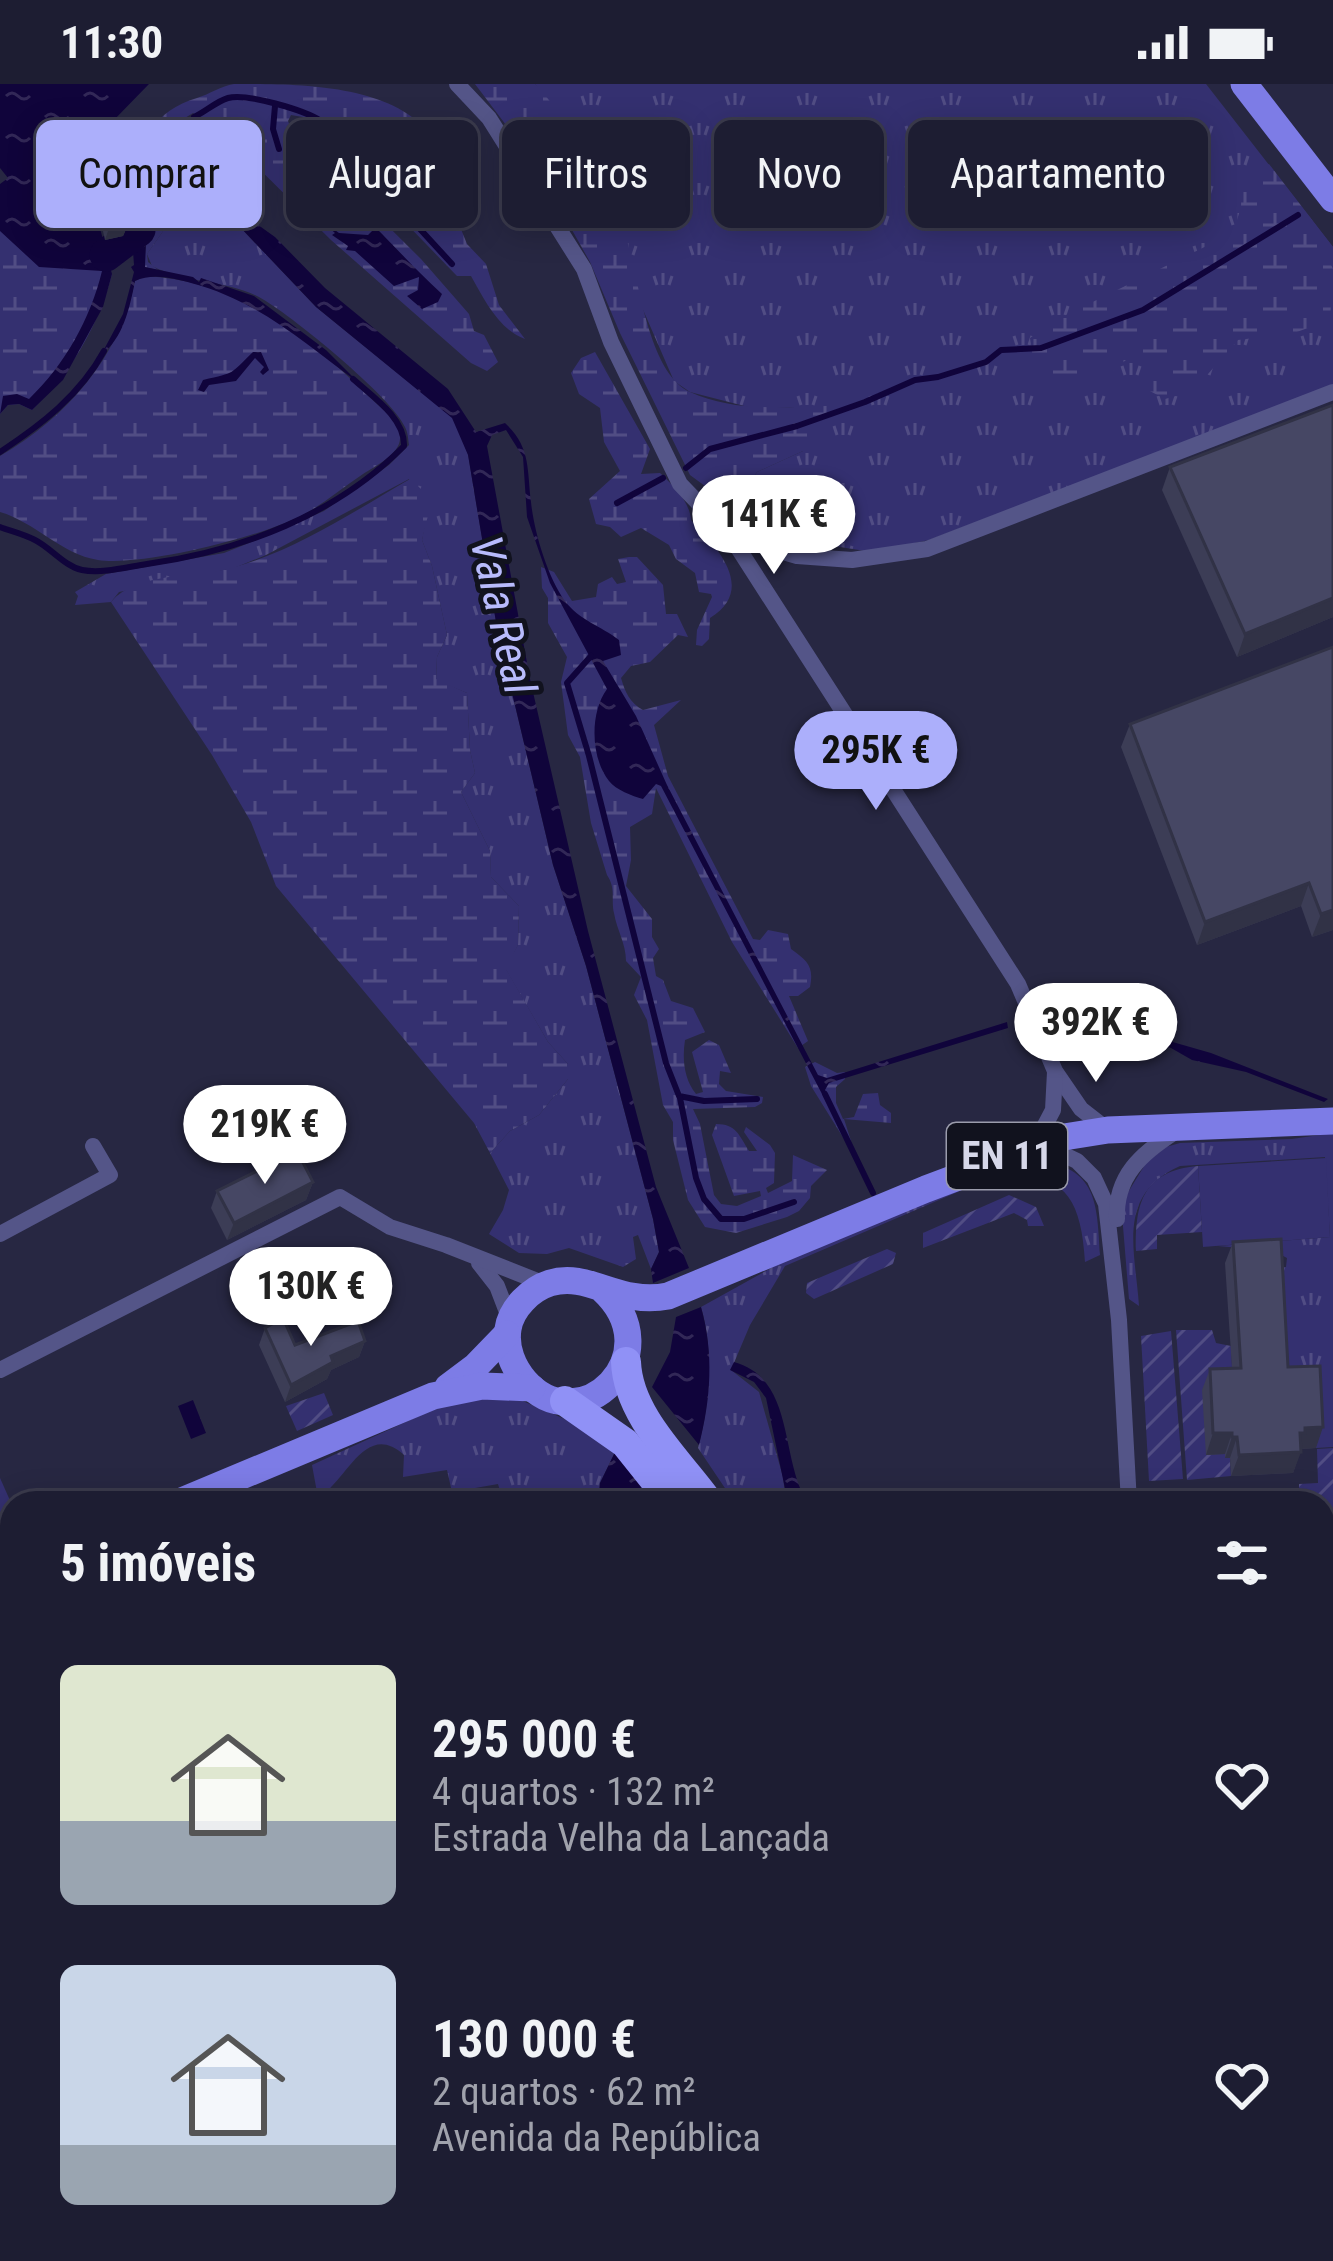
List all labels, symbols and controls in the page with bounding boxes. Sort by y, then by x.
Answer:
text: 11:30 [60,16,163,69]
chip: Comprar [36,120,262,228]
chip: Alugar [286,120,478,228]
chip: Filtros [502,120,690,228]
chip: Novo [714,120,884,228]
chip: Apartamento [908,120,1208,228]
pin: 141K € [676,475,872,577]
text: 141K € [719,491,829,537]
water label: Vala Real [459,531,547,700]
pin: 295K € [778,711,974,813]
text: 295K € [821,727,931,773]
pin: 392K € [998,983,1194,1085]
text: 392K € [1041,999,1151,1045]
pin: 219K € [167,1085,363,1187]
text: 219K € [210,1101,320,1147]
road number: EN 11 [947,1123,1067,1189]
pin: 130K € [213,1247,409,1349]
text: 130K € [256,1263,366,1309]
icon: filters [1209,1530,1275,1596]
text: 5 imóveis [60,1534,256,1593]
text: 295 000 € [432,1710,636,1769]
icon: home [156,1713,300,1857]
icon: heart [1209,1752,1275,1818]
text: 4 quartos · 132 m² [432,1769,715,1815]
text: Estrada Velha da Lançada [432,1815,830,1861]
text: 130 000 € [432,2010,636,2069]
icon: home [156,2013,300,2157]
icon: heart [1209,2052,1275,2118]
text: 2 quartos · 62 m² [432,2069,696,2115]
text: Avenida da República [432,2115,761,2161]

